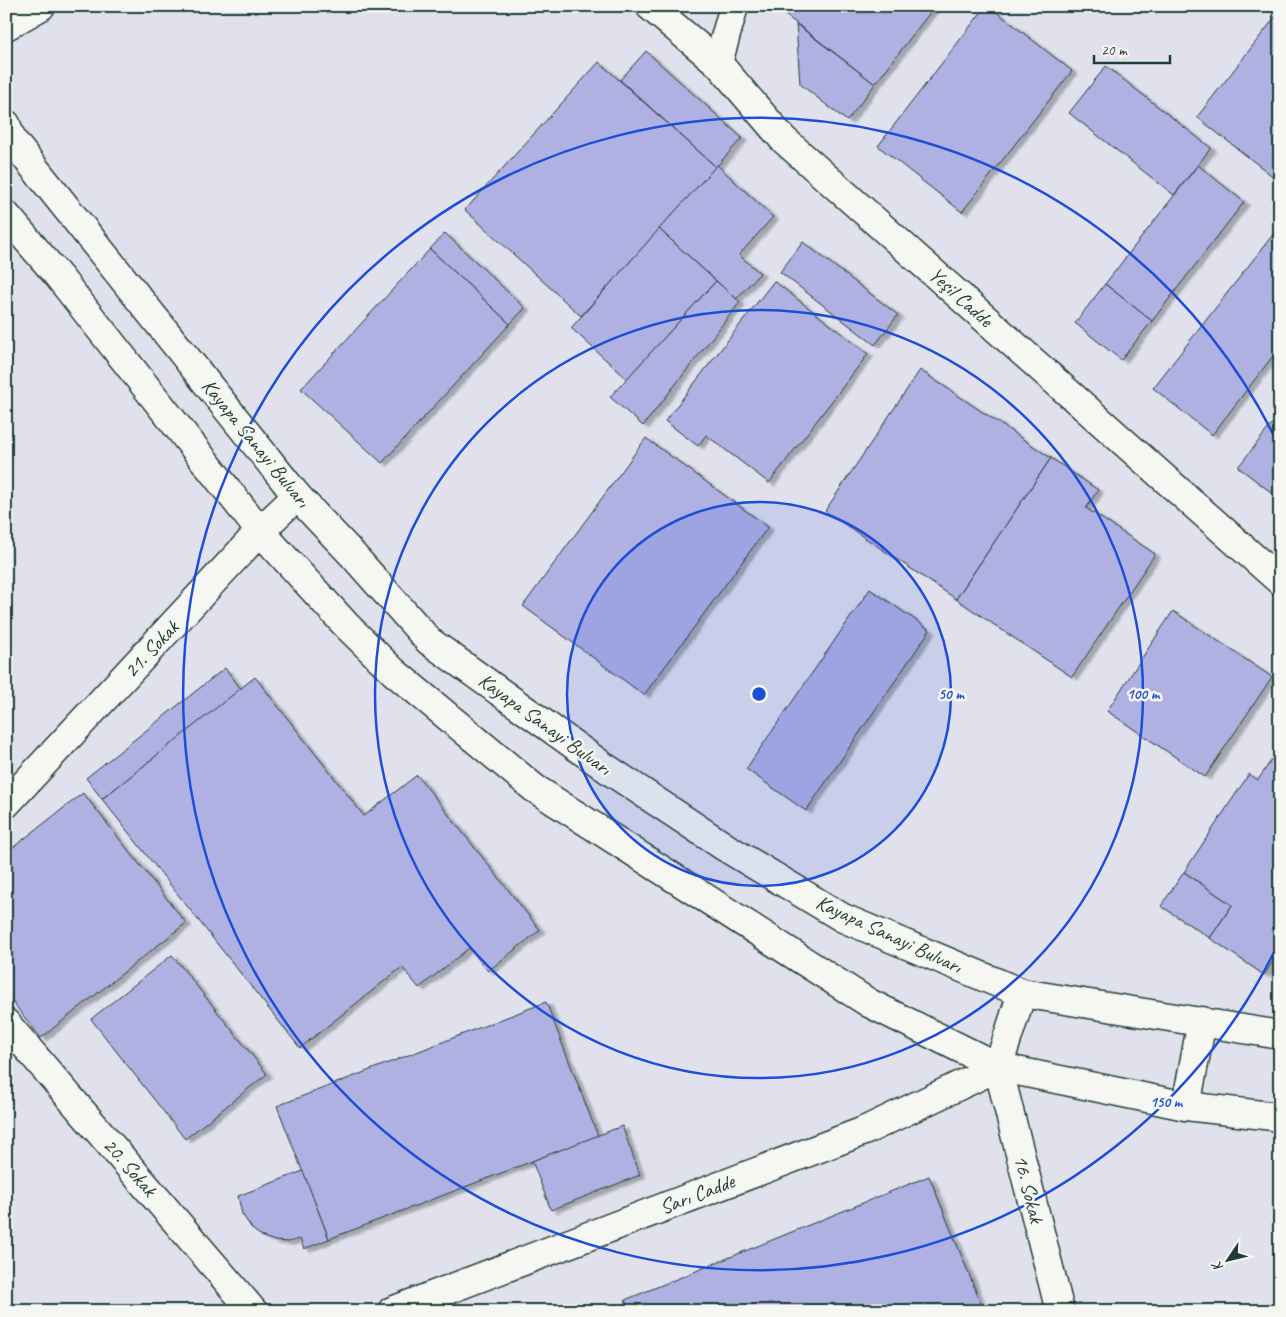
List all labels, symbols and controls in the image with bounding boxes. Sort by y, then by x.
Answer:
scale bar [1094,32,1170,64]
text: 20 m [1101,41,1128,60]
street label: Yeşil Cadde [923,261,999,333]
street label: Kayapa Sanayi Bulvarı [196,373,316,513]
street label: 21. Sokak [118,614,185,683]
street label: Kayapa Sanayi Bulvarı [473,667,617,782]
centre of rings [750,685,768,703]
text: 50 m [938,685,965,704]
text: 100 m [1127,685,1161,704]
street label: Kayapa Sanayi Bulvarı [812,889,967,980]
text: 150 m [1150,1093,1184,1112]
street label: 20. Sokak [97,1132,163,1203]
street label: 16. Sokak [1008,1152,1050,1227]
street label: Sarı Cadde [656,1167,739,1220]
north arrow [1204,1234,1254,1284]
text: K [1207,1257,1227,1275]

